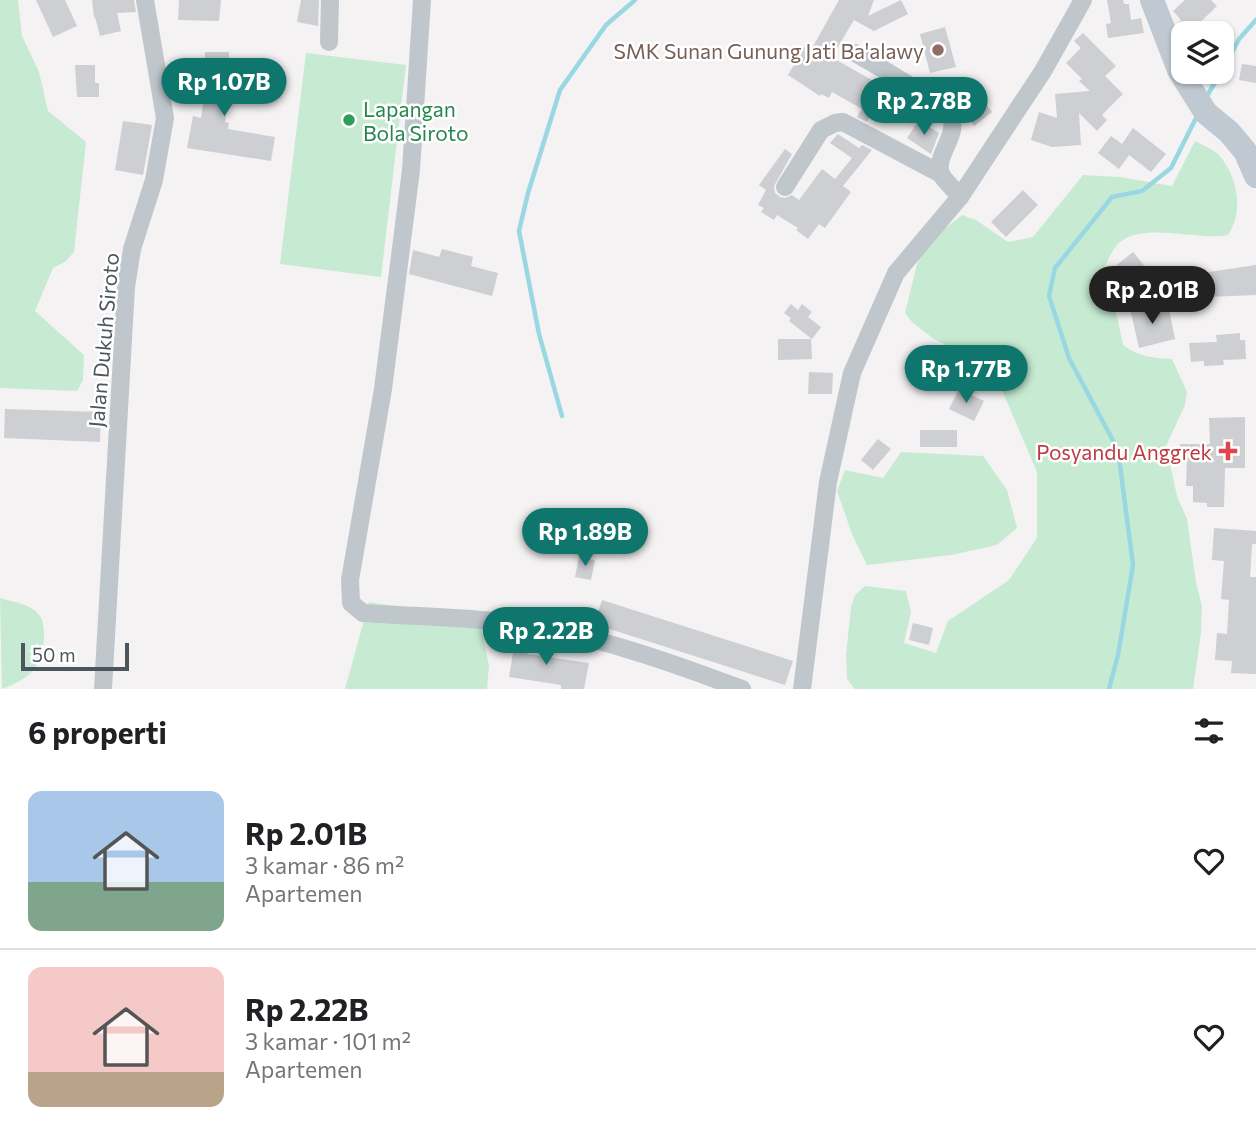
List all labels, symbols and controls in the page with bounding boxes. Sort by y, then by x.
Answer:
map controls [1171,21,1234,84]
button: layers [1171,21,1234,84]
place label: SMK Sunan Gunung Jati Ba'alawy [613,38,924,63]
marker: SMK Sunan Gunung Jati Ba'alawy [930,42,946,58]
pin: Rp 1.07B [152,58,296,118]
text: Rp 1.07B [177,67,271,95]
pin: Rp 2.78B [852,78,996,137]
text: Rp 2.78B [877,86,971,114]
place label: Lapangan Bola Siroto [363,96,469,145]
marker: Lapangan Bola Siroto [341,112,357,128]
street label: Jalan Dukuh Siroto [83,252,123,428]
pin: Rp 2.01B [1080,266,1224,326]
text: Rp 2.01B [1105,275,1199,303]
pin: Rp 1.77B [894,346,1038,405]
text: Rp 1.77B [921,354,1011,382]
place label: Posyandu Anggrek [1036,439,1212,464]
marker: Posyandu Anggrek [1218,441,1238,461]
pin: Rp 1.89B [513,508,657,568]
text: Rp 1.89B [538,517,632,545]
pin: Rp 2.22B [474,608,618,667]
text: Rp 2.22B [499,616,593,644]
scale bar [21,640,130,672]
text: 50 m [32,643,76,666]
icon: filters [1190,712,1228,750]
text: 6 properti [28,713,167,750]
text: Rp 2.01B [245,814,367,851]
icon: home [84,819,168,903]
icon: heart [1190,842,1228,880]
text: 3 kamar · 86 m² [245,851,404,879]
text: Apartemen [245,879,362,907]
text: Rp 2.22B [245,990,368,1027]
icon: home [84,995,168,1079]
icon: heart [1190,1018,1228,1056]
text: 3 kamar · 101 m² [245,1027,411,1055]
text: Apartemen [245,1055,362,1083]

